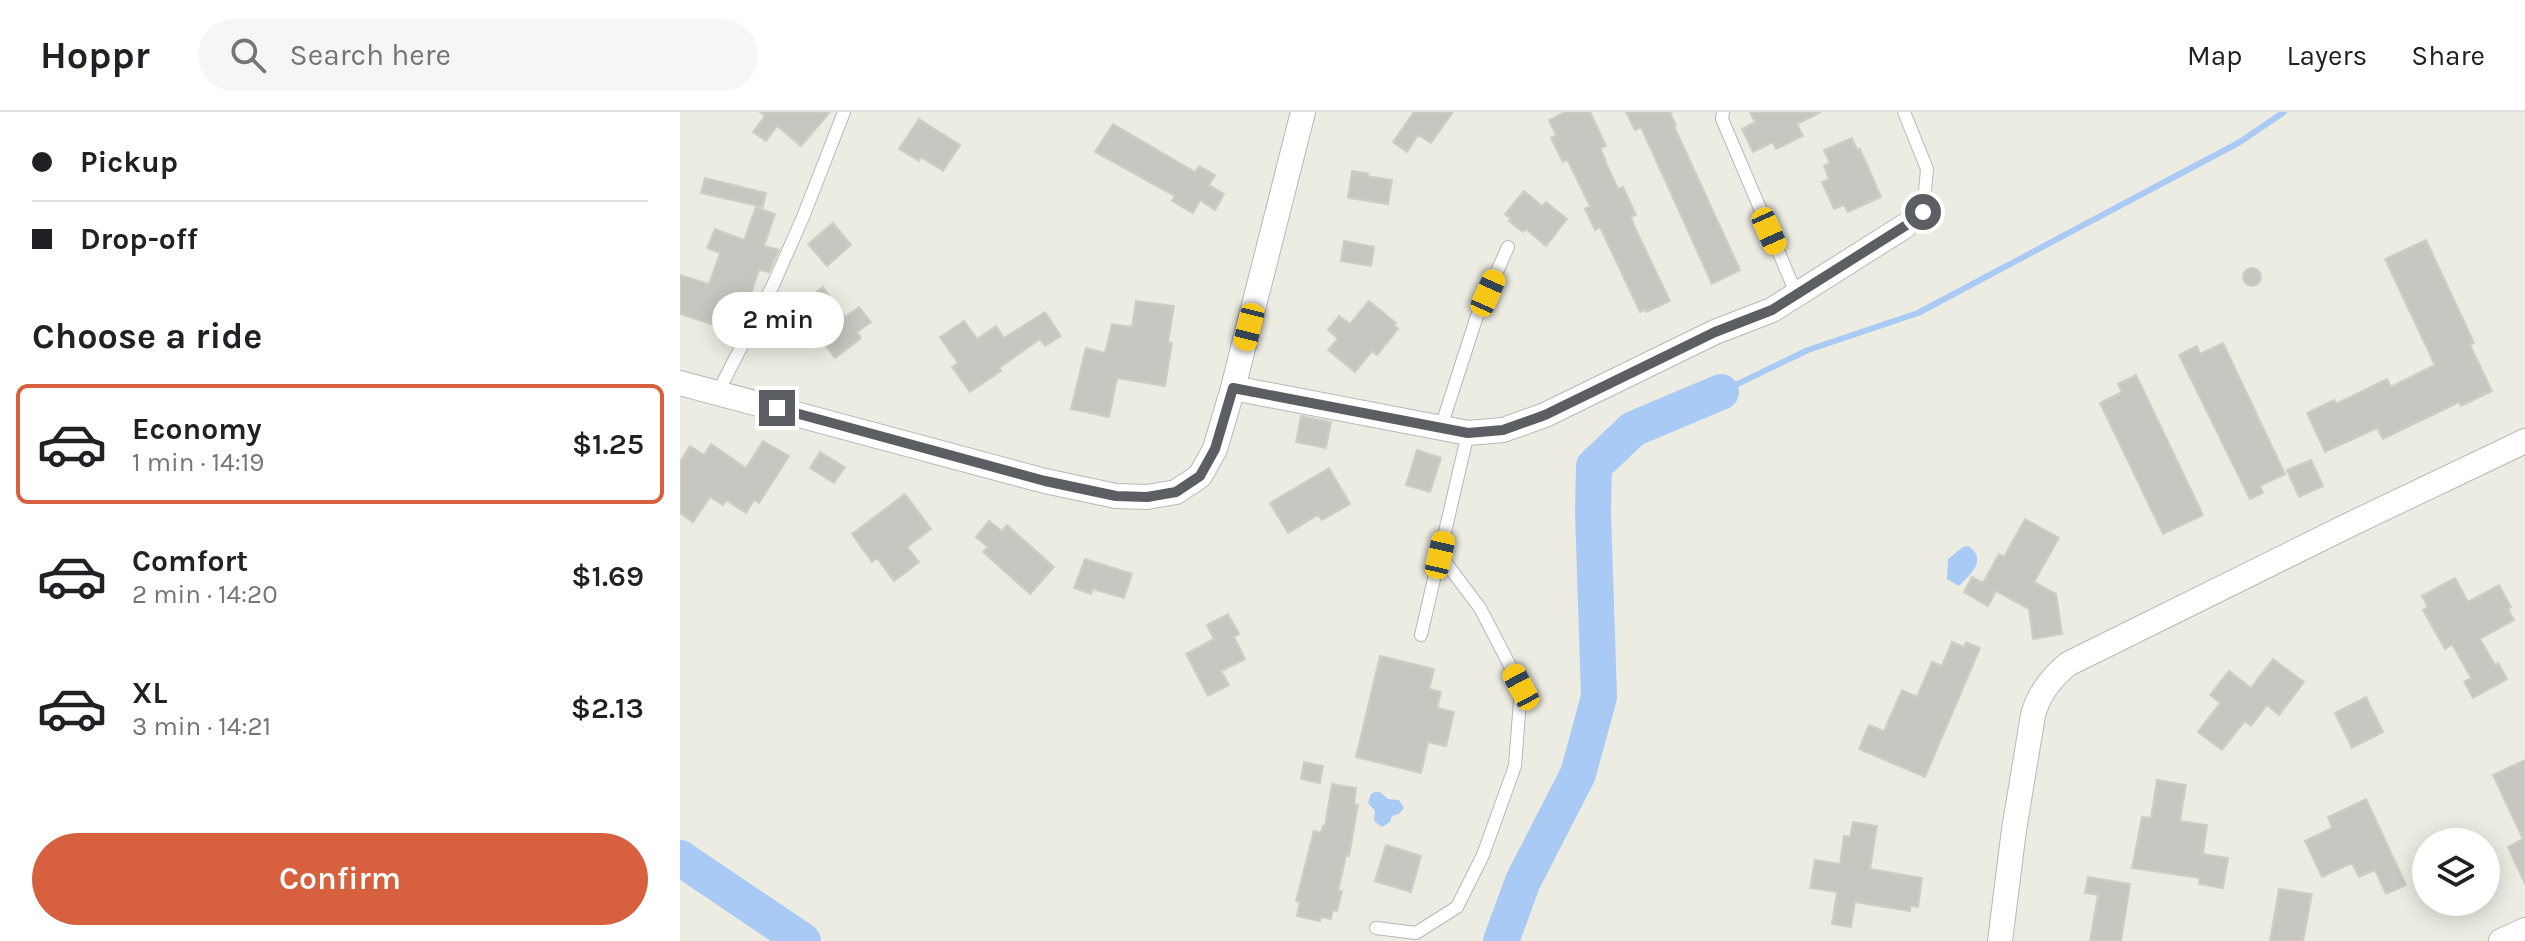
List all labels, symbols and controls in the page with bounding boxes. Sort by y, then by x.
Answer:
search box [198,19,758,91]
text: Hoppr [40,33,150,78]
icon: search [226,33,270,77]
text: Search here [290,37,451,73]
text: Map [2187,39,2242,72]
text: Layers [2286,39,2367,72]
text: Share [2411,39,2485,72]
text: Pickup [80,144,178,180]
route start [1905,194,1941,230]
car [1748,204,1790,258]
text: Drop-off [80,221,198,257]
car [1467,266,1509,320]
callout: 2 min [711,292,843,348]
car [1232,301,1266,353]
text: 2 min [743,304,813,335]
text: Choose a ride [32,315,262,357]
route end [759,390,795,426]
icon: car [36,408,108,480]
text: Economy [132,411,262,447]
text: $1.25 [572,426,644,462]
text: 1 min · 14:19 [132,447,264,478]
car [1423,529,1457,581]
icon: car [36,540,108,612]
text: Comfort [132,543,248,579]
text: $1.69 [571,558,644,594]
text: 2 min · 14:20 [132,579,278,610]
car [1499,660,1543,714]
icon: car [36,672,108,744]
text: XL [132,675,167,711]
text: $2.13 [571,690,644,726]
text: 3 min · 14:21 [132,711,271,742]
map controls [2412,828,2500,916]
button: layers [2412,828,2500,916]
button: Confirm [32,833,648,925]

